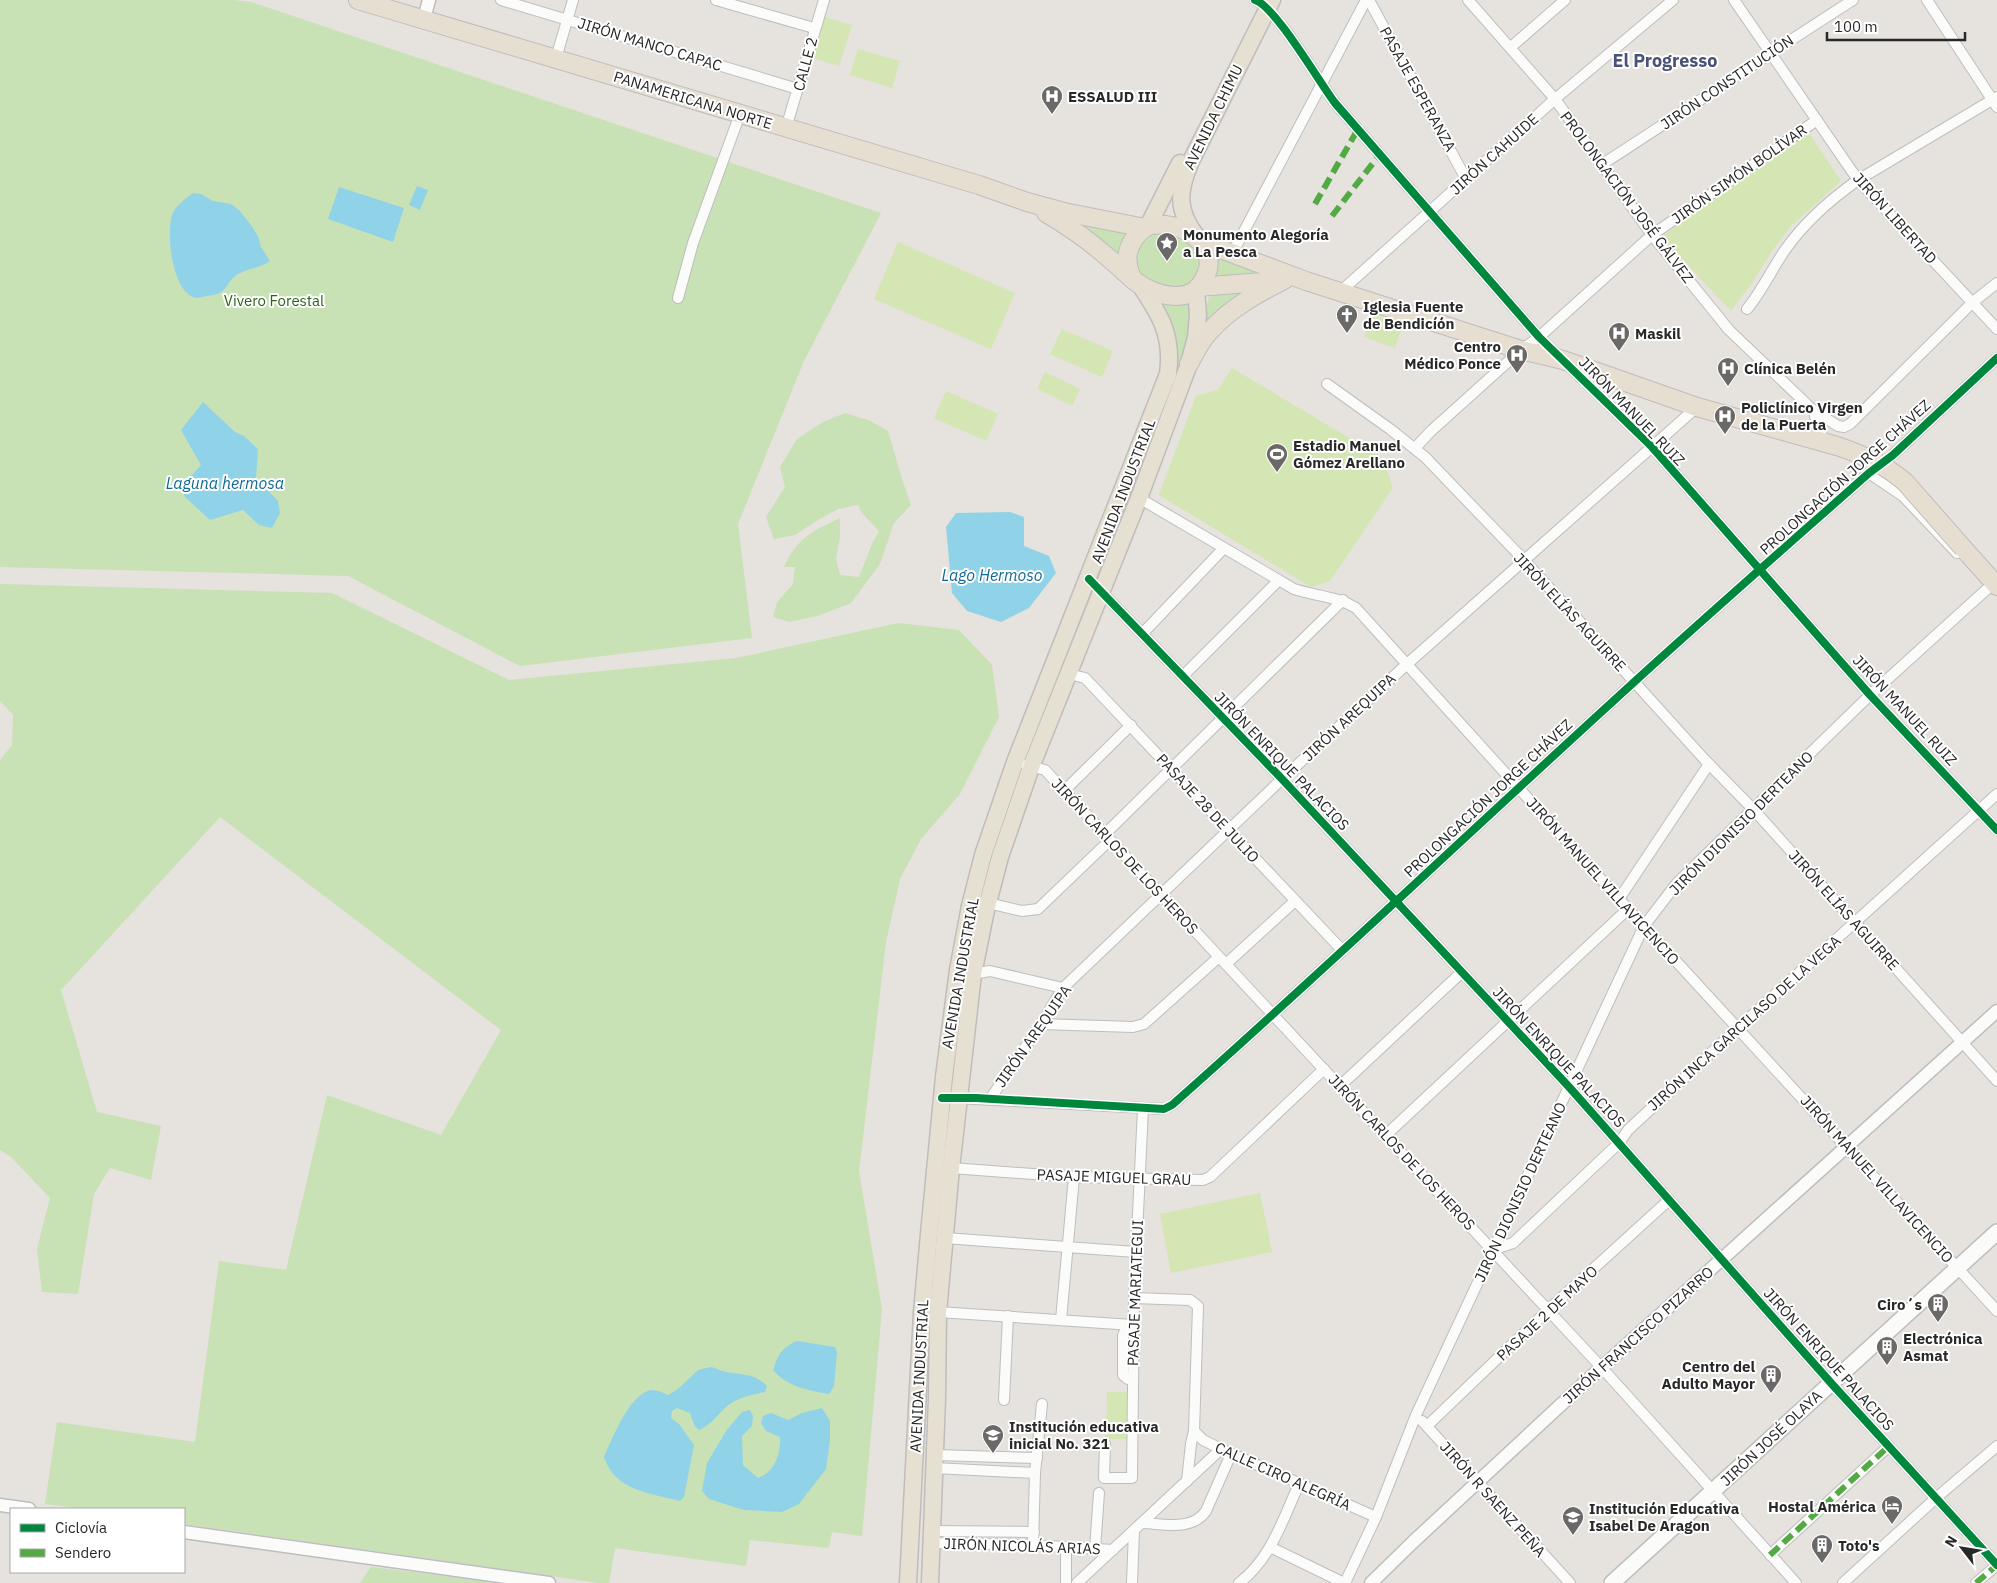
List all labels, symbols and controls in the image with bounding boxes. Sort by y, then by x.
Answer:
scale bar [1827,10,1964,42]
street label: JIRÓN MANCO CAPAC [576,13,724,75]
text: 100 m [1834,17,1878,36]
street label: PASAJE ESPERANZA [1376,23,1460,155]
street label: JIRÓN CONSTITUCIÓN [1657,30,1797,134]
street label: CALLE 2 [789,35,821,93]
district label: El Progresso [1613,49,1718,72]
street label: AVENIDA CHIMU [1179,61,1247,173]
street label: PANAMERICANA NORTE [611,67,775,133]
hospital icon: ESSALUD III [1040,84,1064,115]
place label: ESSALUD III [1068,87,1157,106]
street label: PROLONGACIÓN JOSÉ GÁLVEZ [1556,107,1698,287]
street label: JIRÓN CAHUIDE [1446,109,1542,199]
street label: JIRÓN SIMÓN BOLÍVAR [1668,120,1810,228]
street label: JIRÓN LIBERTAD [1849,168,1941,268]
place label: Monumento Alegoría a La Pesca [1183,225,1329,261]
place icon: Monumento Alegoría a La Pesca [1155,231,1179,262]
park label: Vivero Forestal [224,291,324,310]
place label: Iglesia Fuente de Bendicíón [1363,297,1464,333]
church icon: Iglesia Fuente de Bendicíón [1335,303,1359,334]
hospital icon: Maskil [1607,321,1631,352]
place label: Maskil [1635,324,1681,343]
place label: Centro Médico Ponce [1404,337,1501,373]
hospital icon: Centro Médico Ponce [1505,343,1529,374]
street label: JIRÓN MANUEL RUIZ [1575,352,1689,470]
hospital icon: Clínica Belén [1716,356,1740,387]
place label: Clínica Belén [1744,359,1836,378]
street label: PROLONGACIÓN JORGE CHÁVEZ [1756,395,1935,559]
place label: Policlínico Virgen de la Puerta [1741,398,1863,434]
hospital icon: Policlínico Virgen de la Puerta [1713,404,1737,435]
street label: AVENIDA INDUSTRIAL [1087,416,1159,566]
place label: Estadio Manuel Gómez Arellano [1293,436,1405,472]
sports icon: Estadio Manuel Gómez Arellano [1265,442,1289,473]
water label: Laguna hermosa [166,473,284,493]
street label: JIRÓN ELÍAS AGUIRRE [1510,548,1630,676]
water label: Lago Hermoso [941,565,1043,585]
street label: JIRÓN MANUEL RUIZ [1849,651,1961,770]
street label: JIRÓN AREQUIPA [1298,669,1400,765]
street label: JIRÓN ENRIQUE PALACIOS [1211,688,1353,834]
street label: PROLONGACIÓN JORGE CHÁVEZ [1400,715,1576,881]
street label: JIRÓN DIONISIO DERTEANO [1665,747,1817,899]
street label: PASAJE 28 DE JULIO [1153,750,1263,866]
street label: JIRÓN CARLOS DE LOS HEROS [1048,774,1202,938]
street label: JIRÓN MANUEL VILLAVICENCIO [1523,793,1683,969]
street label: JIRÓN ELÍAS AGUIRRE [1785,846,1903,974]
street label: AVENIDA INDUSTRIAL [937,895,983,1050]
street label: JIRÓN INCA GARCILASO DE LA VEGA [1644,931,1845,1115]
street label: JIRÓN AREQUIPA [991,981,1076,1091]
street label: JIRÓN ENRIQUE PALACIOS [1489,983,1629,1131]
street label: JIRÓN CARLOS DE LOS HEROS [1325,1070,1479,1234]
street label: JIRÓN MANUEL VILLAVICENCIO [1797,1091,1957,1267]
street label: JIRÓN DIONISIO DERTEANO [1470,1099,1570,1285]
street label: PASAJE MIGUEL GRAU [1036,1165,1192,1189]
street label: PASAJE MARIATEGUI [1123,1220,1147,1366]
street label: PASAJE 2 DE MAYO [1493,1261,1601,1365]
street label: JIRÓN FRANCISCO PIZARRO [1559,1262,1717,1408]
street label: JIRÓN ENRIQUE PALACIOS [1760,1284,1898,1434]
building icon: Ciro´s [1926,1292,1950,1323]
place label: Ciro´s [1877,1295,1922,1314]
street label: AVENIDA INDUSTRIAL [906,1299,933,1453]
place label: Electrónica Asmat [1903,1329,1983,1365]
building icon: Electrónica Asmat [1875,1335,1899,1366]
place label: Centro del Adulto Mayor [1661,1357,1755,1393]
building icon: Centro del Adulto Mayor [1759,1363,1783,1394]
street label: JIRÓN JOSÉ OLAYA [1716,1386,1826,1490]
place label: Institución educativa inicial No. 321 [1009,1417,1159,1453]
school or university icon: Institución educativa inicial No. 321 [981,1423,1005,1454]
street label: CALLE CIRO ALEGRÍA [1212,1437,1354,1515]
street label: JIRÓN R SAENZ PEÑA [1436,1437,1550,1561]
hotel icon: Hostal América [1880,1494,1904,1525]
place label: Hostal América [1768,1497,1876,1516]
place label: Institución Educativa Isabel De Aragon [1589,1499,1740,1535]
school or university icon: Institución Educativa Isabel De Aragon [1561,1505,1585,1536]
legend [10,1508,185,1573]
text: Ciclovía [55,1518,107,1537]
north arrow [1937,1523,1987,1573]
text: N [1941,1532,1961,1550]
building icon: Toto's [1810,1533,1834,1564]
street label: JIRÓN NICOLÁS ARIAS [943,1534,1101,1558]
place label: Toto's [1838,1536,1880,1555]
text: Sendero [55,1543,111,1562]

